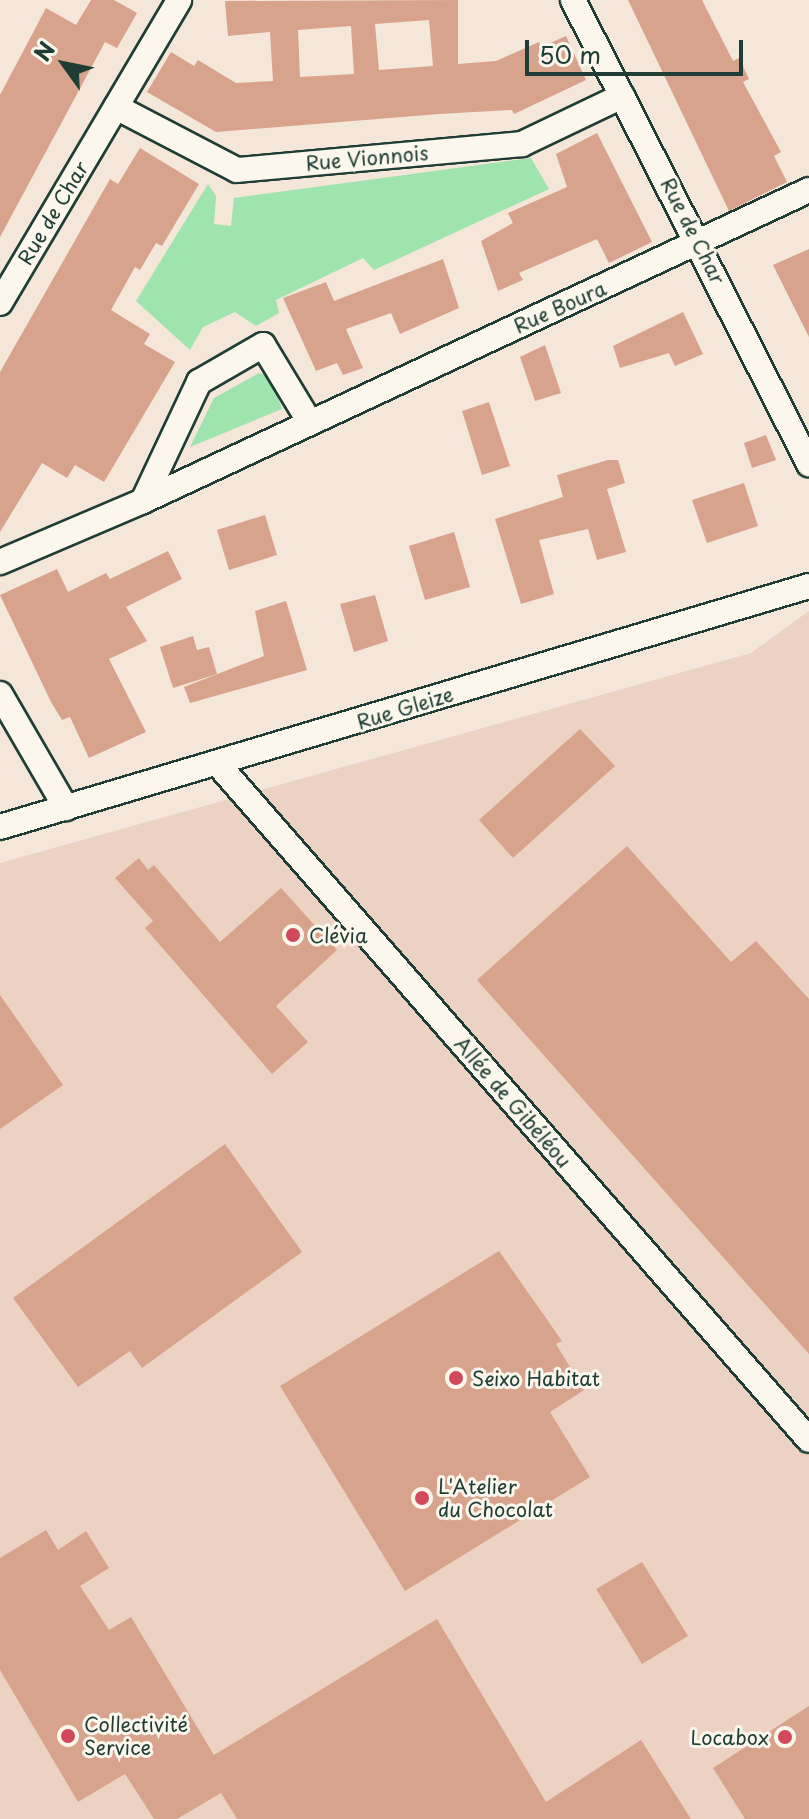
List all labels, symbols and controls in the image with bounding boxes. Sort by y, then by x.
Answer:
north arrow [24,24,104,104]
scale bar [529,24,747,74]
text: N [25,34,62,67]
text: 50 m [539,36,601,72]
street label: Rue Vionnois [304,141,430,175]
street label: Rue de Char [12,155,94,271]
street label: Rue de Char [655,172,731,290]
street label: Rue Boura [509,276,611,338]
street label: Rue Gleize [354,682,456,734]
place label: Clévia [309,923,368,947]
marker: Clévia [284,926,302,944]
street label: Allée de Gibéléou [449,1031,577,1173]
place label: Seixo Habitat [472,1366,602,1390]
marker: Seixo Habitat [447,1369,465,1387]
place label: L'Atelier du Chocolat [438,1474,553,1521]
marker: L'Atelier du Chocolat [413,1489,431,1507]
place label: Collectivité Service [84,1712,188,1759]
place label: Locabox [691,1725,769,1749]
marker: Collectivité Service [59,1727,77,1745]
marker: Locabox [776,1728,794,1746]

